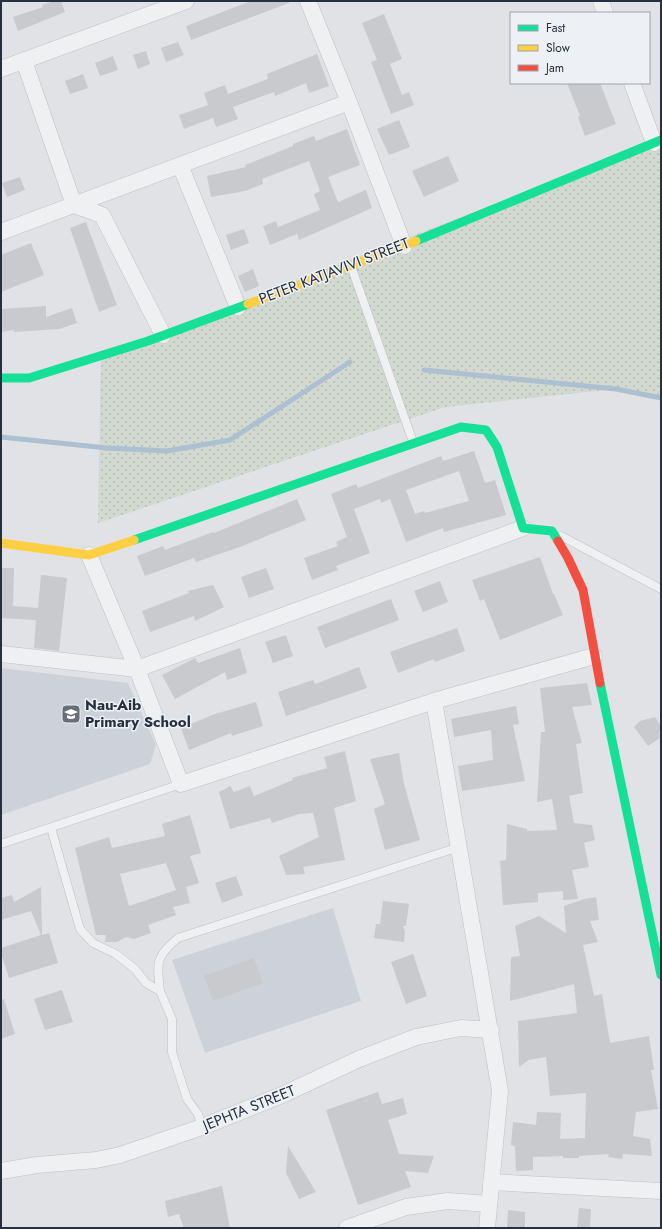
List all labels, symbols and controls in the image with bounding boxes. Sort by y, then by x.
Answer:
legend [510,12,650,84]
text: Fast [546,19,565,37]
text: Slow [546,39,571,57]
text: Jam [544,59,564,77]
street label: PETER KATJAVIVI STREET [256,232,412,310]
place label: Nau-Aib Primary School [85,694,191,733]
school or university icon: Nau-Aib Primary School [60,703,82,725]
street label: JEPHTA STREET [198,1079,298,1137]

